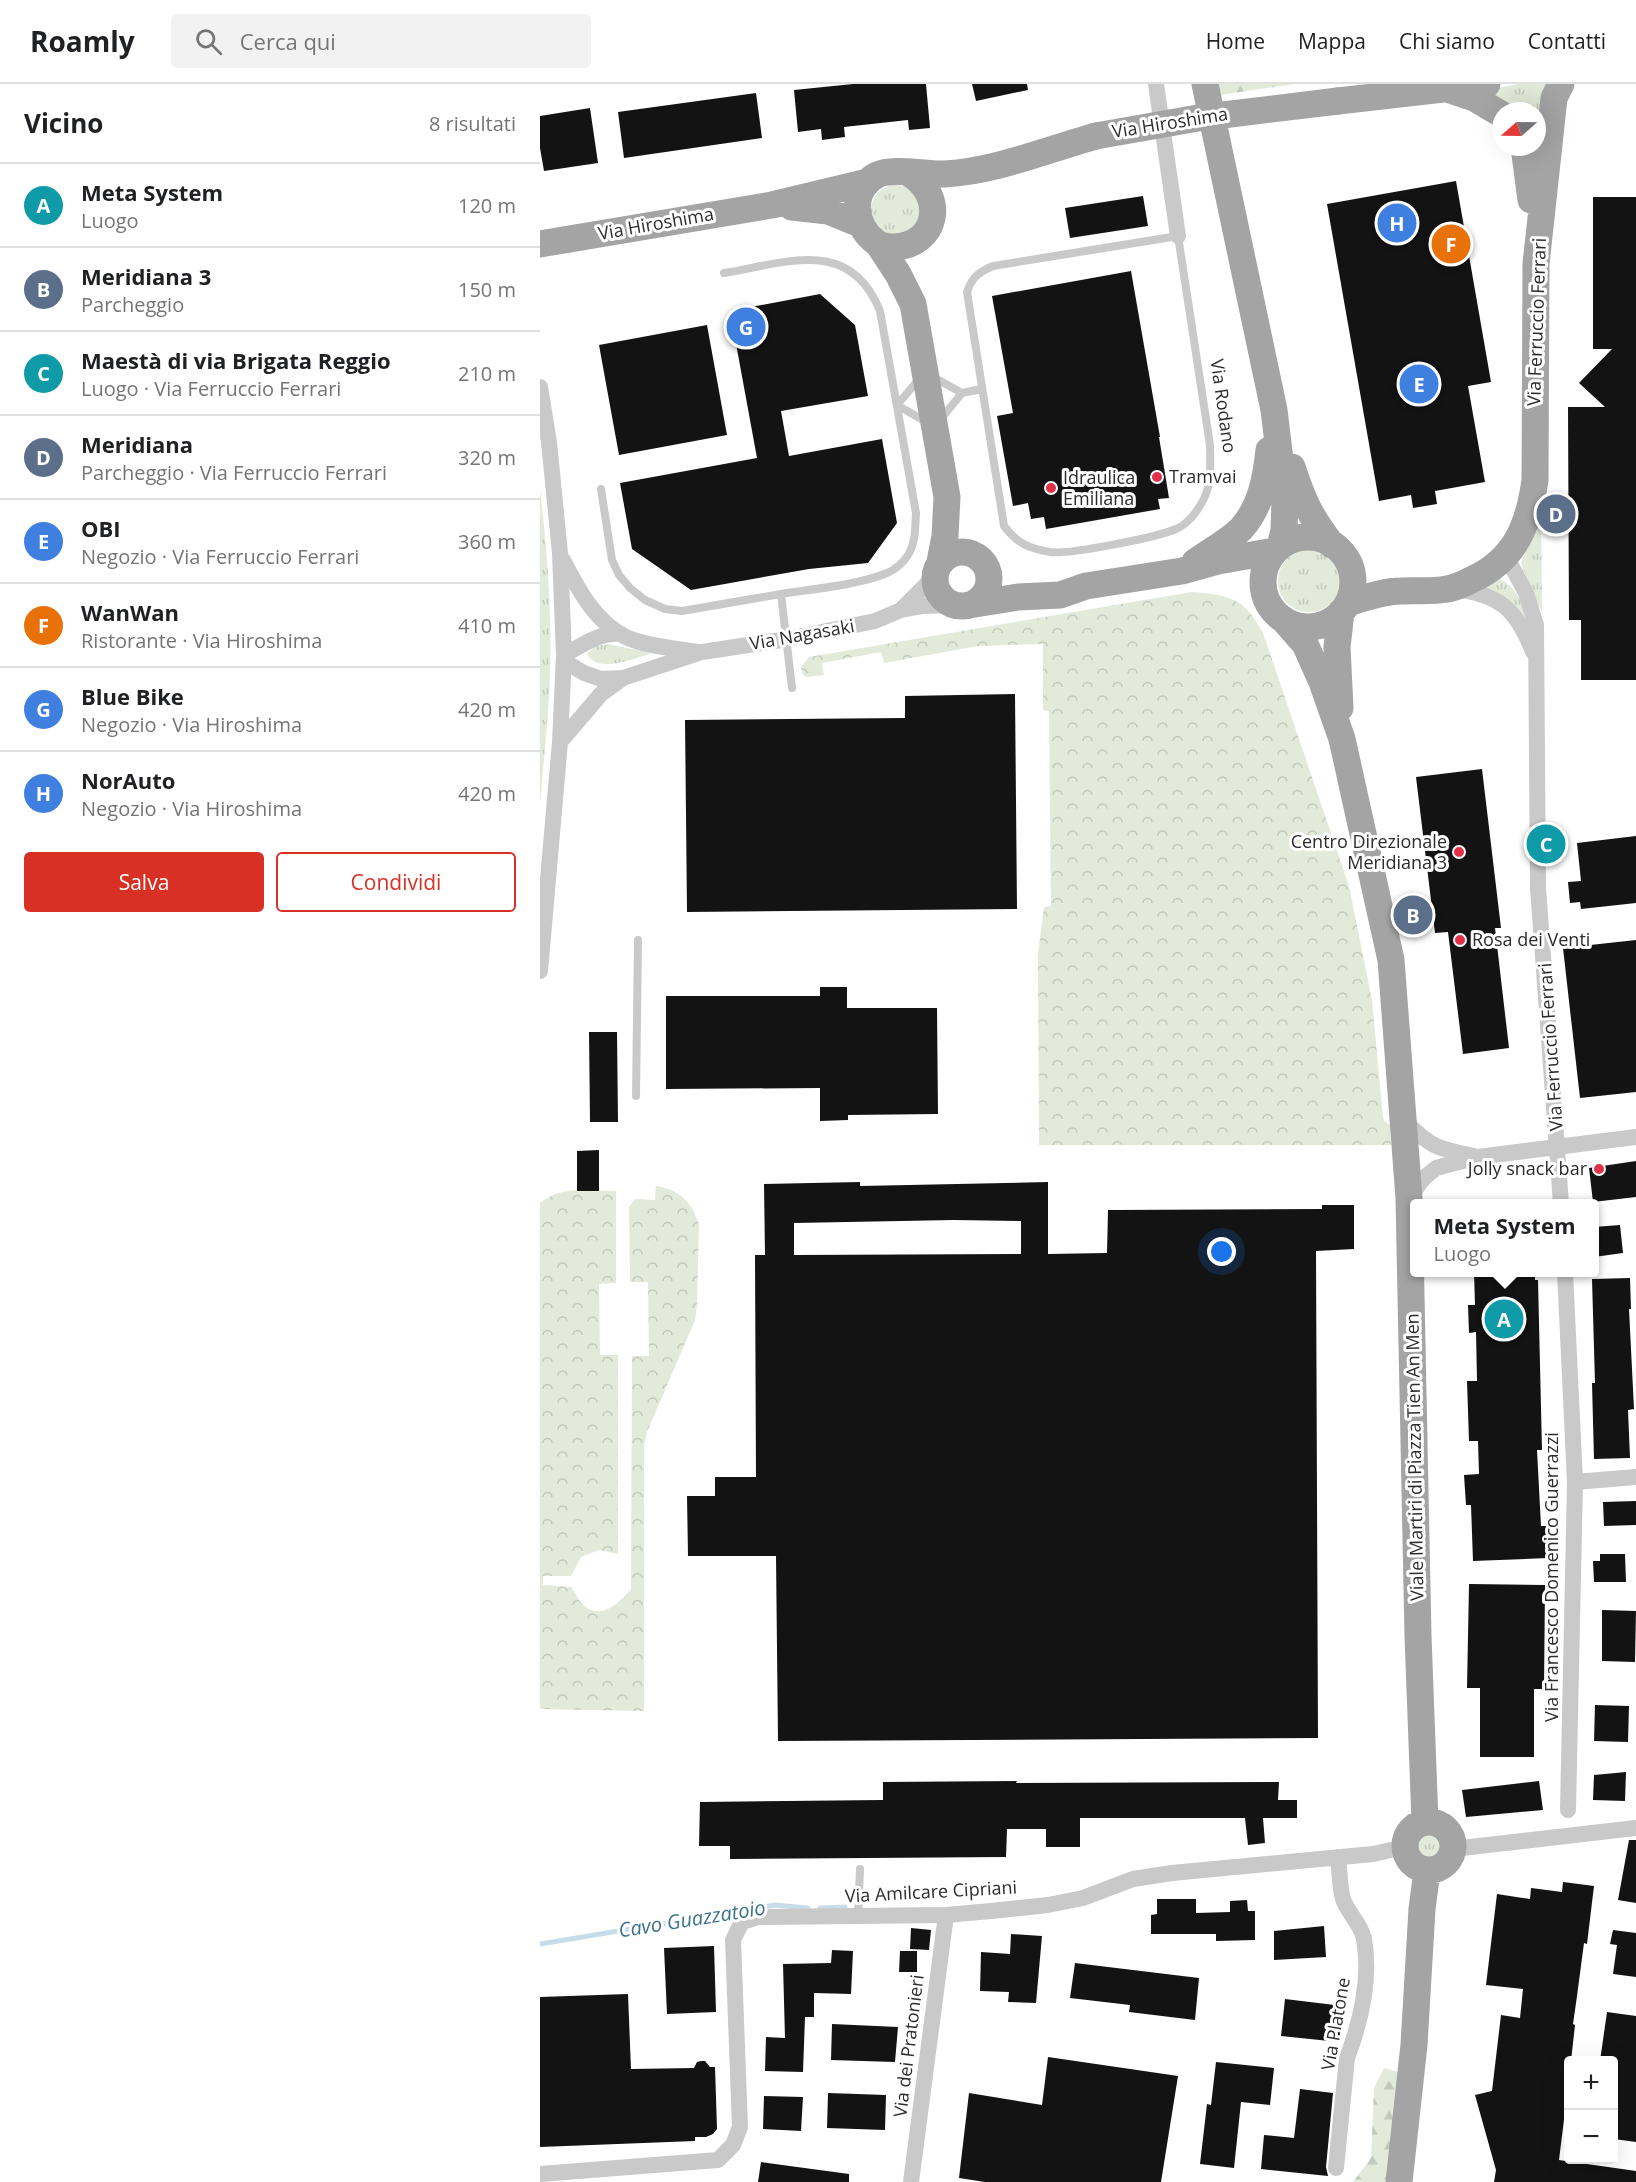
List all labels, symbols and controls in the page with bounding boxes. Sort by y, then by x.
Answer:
search box [171,14,591,68]
text: Roamly [30,22,135,60]
icon: search [192,25,225,58]
text: Cerca qui [240,26,336,56]
text: Home [1206,27,1265,55]
text: Mappa [1298,27,1366,55]
text: Chi siamo [1399,27,1495,55]
text: Contatti [1528,27,1606,55]
street label: Via Hiroshima [1110,101,1229,143]
north arrow [1492,102,1546,156]
text: Vicino [24,105,103,141]
text: 8 risultati [429,110,516,137]
text: Meta System [81,177,223,207]
text: A [37,192,50,219]
text: 120 m [458,192,516,219]
pin: H [1378,200,1416,246]
street label: Via Hiroshima [596,201,715,245]
text: Luogo [81,207,139,234]
pin: F [1432,222,1470,266]
street label: Via Ferruccio Ferrari [1521,237,1551,407]
text: Meridiana 3 [81,261,211,291]
text: B [37,276,50,303]
text: 150 m [458,276,516,303]
text: Parcheggio [81,291,184,318]
pin: G [726,304,766,350]
text: Maestà di via Brigata Reggio [81,345,391,375]
street label: Via Rodano [1206,357,1242,454]
text: C [37,360,50,387]
text: 210 m [458,360,516,387]
pin: E [1400,362,1438,406]
text: Luogo · Via Ferruccio Ferrari [81,375,341,402]
text: Meridiana [81,429,193,459]
text: D [36,444,51,471]
text: 320 m [458,444,516,471]
text: Parcheggio · Via Ferruccio Ferrari [81,459,387,486]
place label: Tramvai [1169,464,1236,488]
place label: Idraulica Emiliana [1063,465,1135,510]
marker: Tramvai [1150,470,1164,484]
marker: Idraulica Emiliana [1044,481,1058,495]
pin: D [1536,492,1576,536]
text: OBI [81,513,121,543]
text: E [38,528,49,555]
text: 360 m [458,528,516,555]
text: Negozio · Via Ferruccio Ferrari [81,543,359,570]
text: WanWan [81,597,179,627]
text: F [38,612,49,639]
text: 410 m [458,612,516,639]
street label: Via Nagasaki [748,613,856,655]
text: Ristorante · Via Hiroshima [81,627,322,654]
text: Blue Bike [81,681,184,711]
text: G [36,696,51,723]
text: 420 m [458,696,516,723]
text: Negozio · Via Hiroshima [81,711,302,738]
text: NorAuto [81,765,175,795]
text: H [36,780,51,807]
text: 420 m [458,780,516,807]
text: Negozio · Via Hiroshima [81,795,302,822]
pin: C [1526,822,1566,867]
place label: Centro Direzionale Meridiana 3 [1291,829,1447,874]
marker: Centro Direzionale Meridiana 3 [1452,845,1466,859]
button: Salva [24,852,264,912]
button: Condividi [276,852,516,912]
pin: B [1394,892,1432,938]
place label: Rosa dei Venti [1472,927,1590,951]
marker: Rosa dei Venti [1453,933,1467,947]
street label: Via Ferruccio Ferrari [1532,962,1568,1132]
place label: Jolly snack bar [1466,1156,1588,1180]
marker: Jolly snack bar [1592,1162,1606,1176]
popup [1410,1199,1599,1277]
text: Meta System [1433,1210,1576,1240]
your location [1207,1237,1236,1266]
text: Luogo [1433,1240,1491,1267]
pin: A [1484,1296,1524,1342]
street label: Viale Martiri di Piazza Tien An Men [1399,1313,1429,1601]
street label: Via Francesco Domenico Guerrazzi [1539,1432,1563,1722]
street label: Via Amilcare Cipriani [844,1875,1018,1907]
water label: Cavo Guazzatoio [617,1894,767,1943]
street label: Via dei Pratonieri [887,1973,929,2118]
street label: Via Platone [1315,1976,1355,2072]
map controls [1564,2056,1618,2164]
button: + [1564,2056,1618,2110]
button: − [1564,2110,1618,2164]

